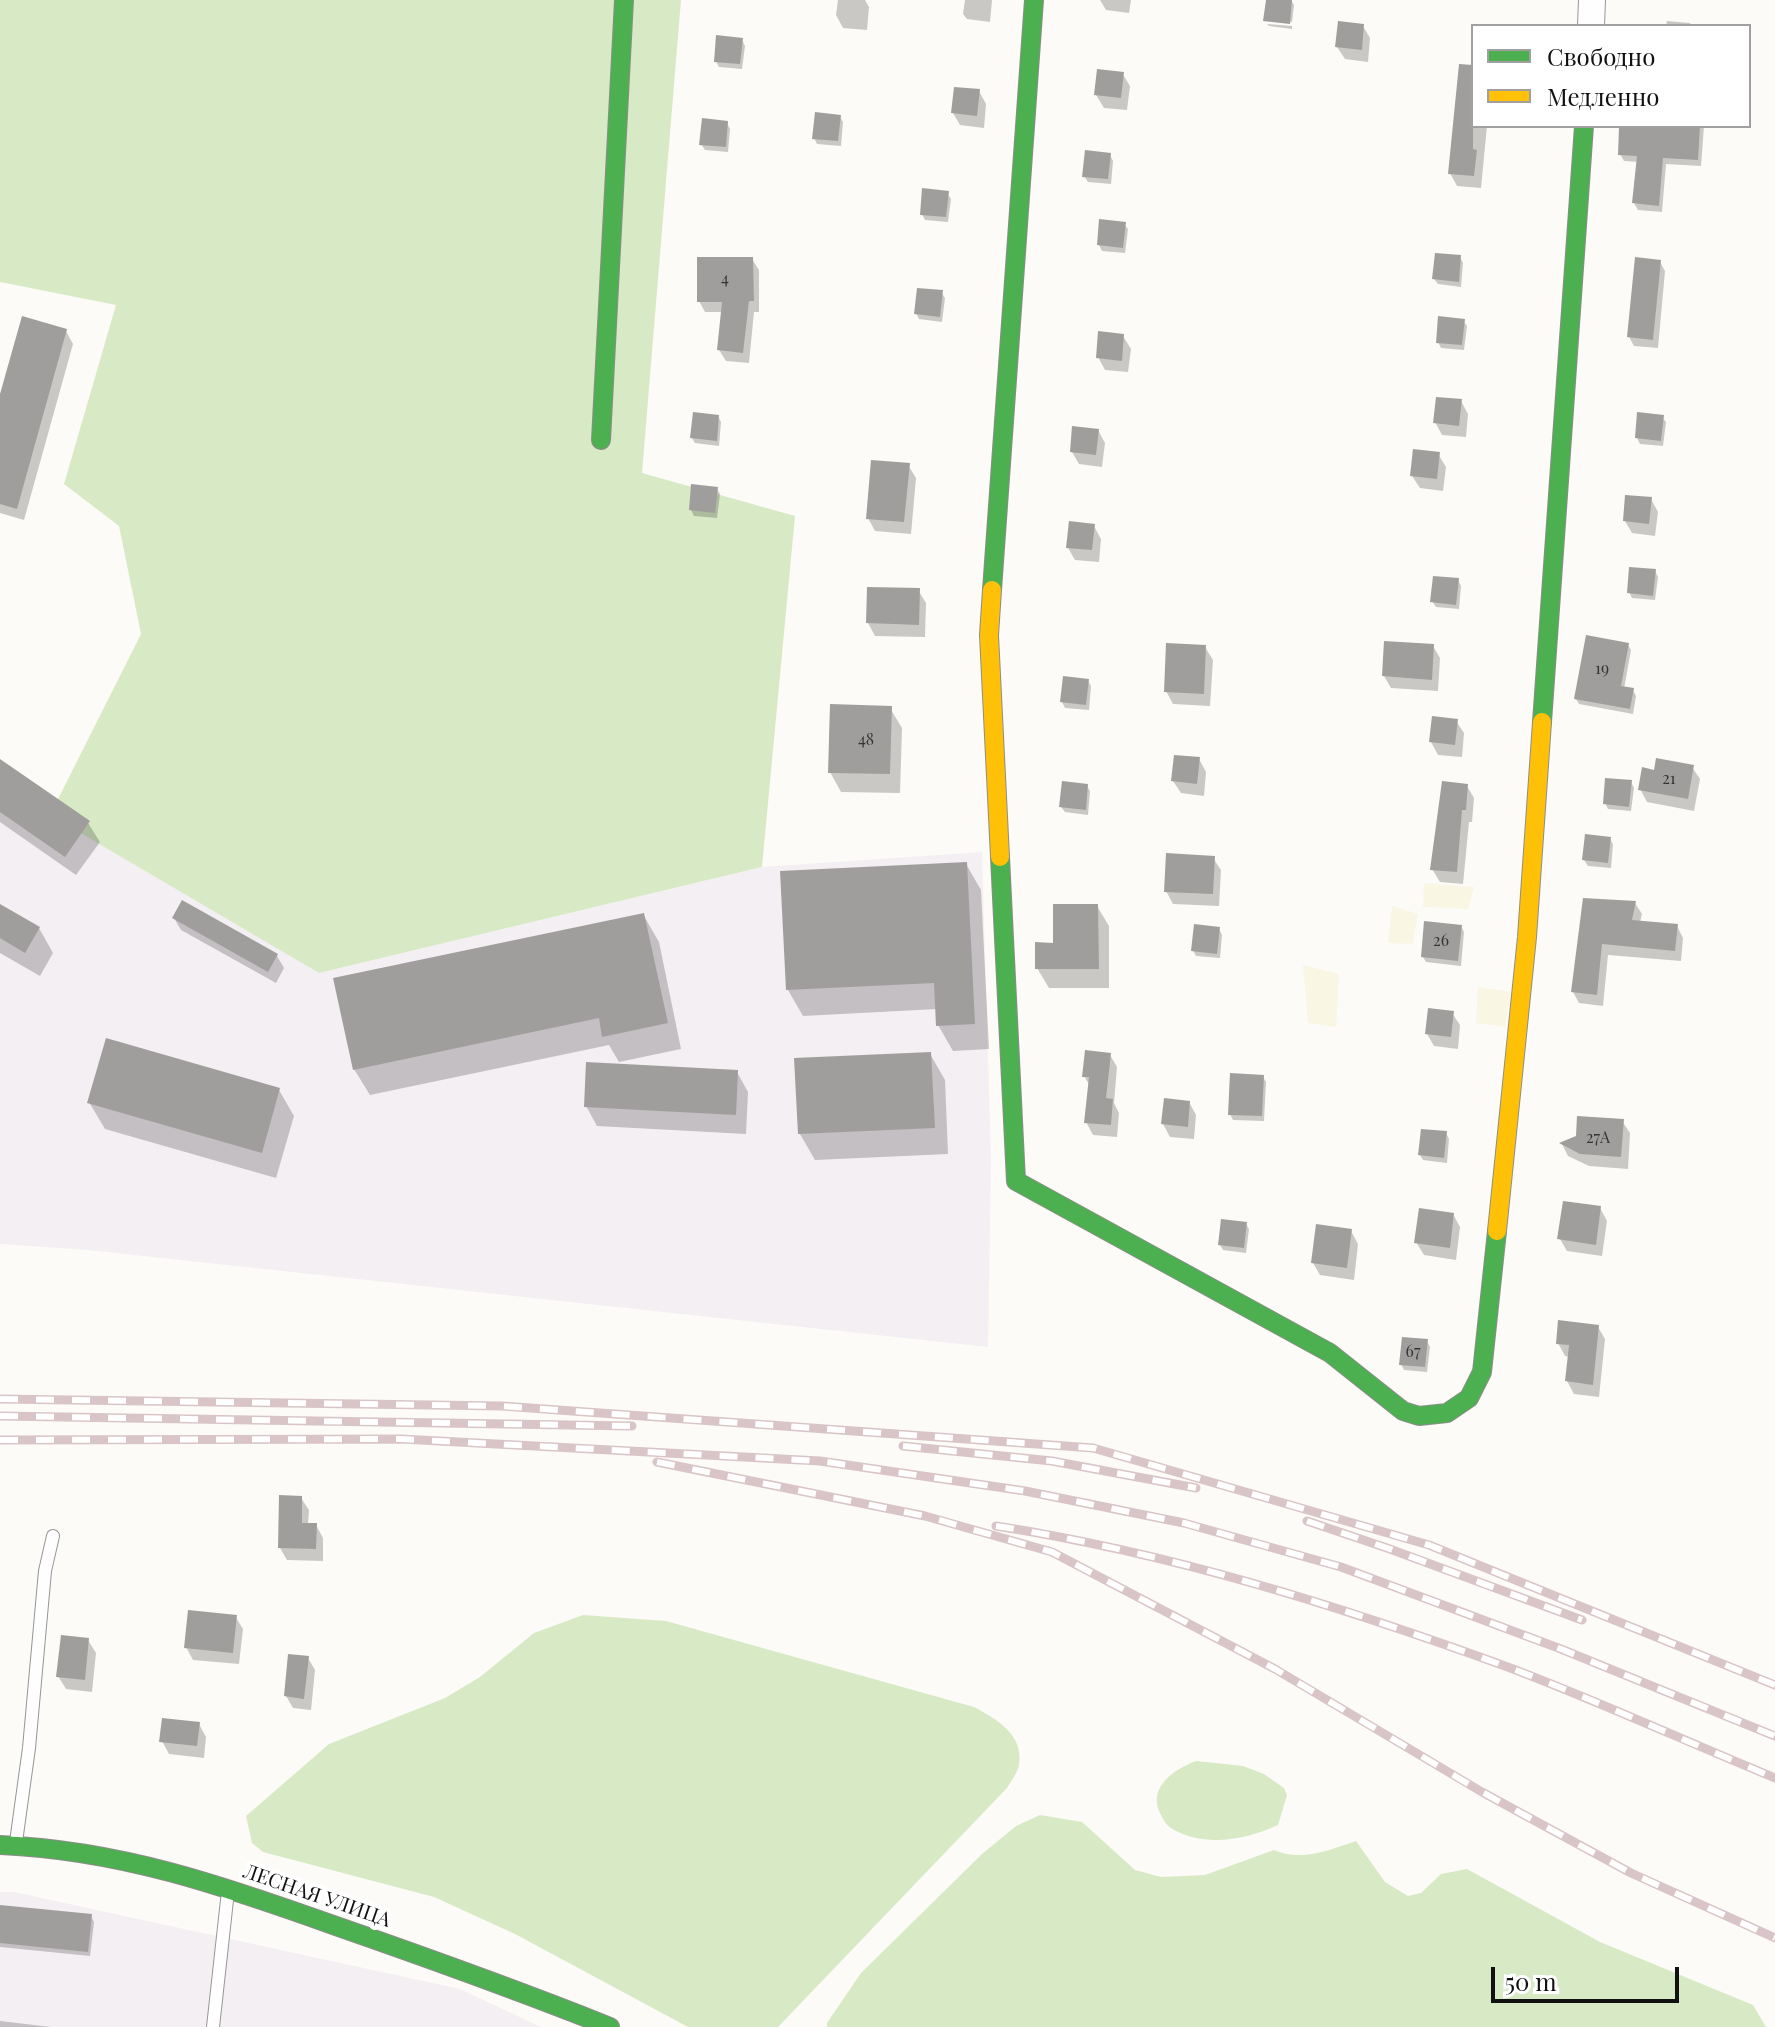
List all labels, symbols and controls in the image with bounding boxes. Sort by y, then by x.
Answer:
legend [1471,24,1751,128]
text: Свободно [1547,40,1655,72]
text: Медленно [1547,80,1660,112]
house number: 4 [721,269,729,289]
house number: 19 [1595,659,1609,679]
house number: 48 [858,730,874,750]
house number: 21 [1662,769,1676,789]
house number: 26 [1433,931,1449,951]
house number: 27А [1586,1128,1610,1148]
house number: 67 [1406,1342,1420,1362]
street label: ЛЕСНАЯ УЛИЦА [240,1860,394,1932]
scale bar [1495,1951,1683,2001]
text: 50 m [1505,1965,1557,1997]

